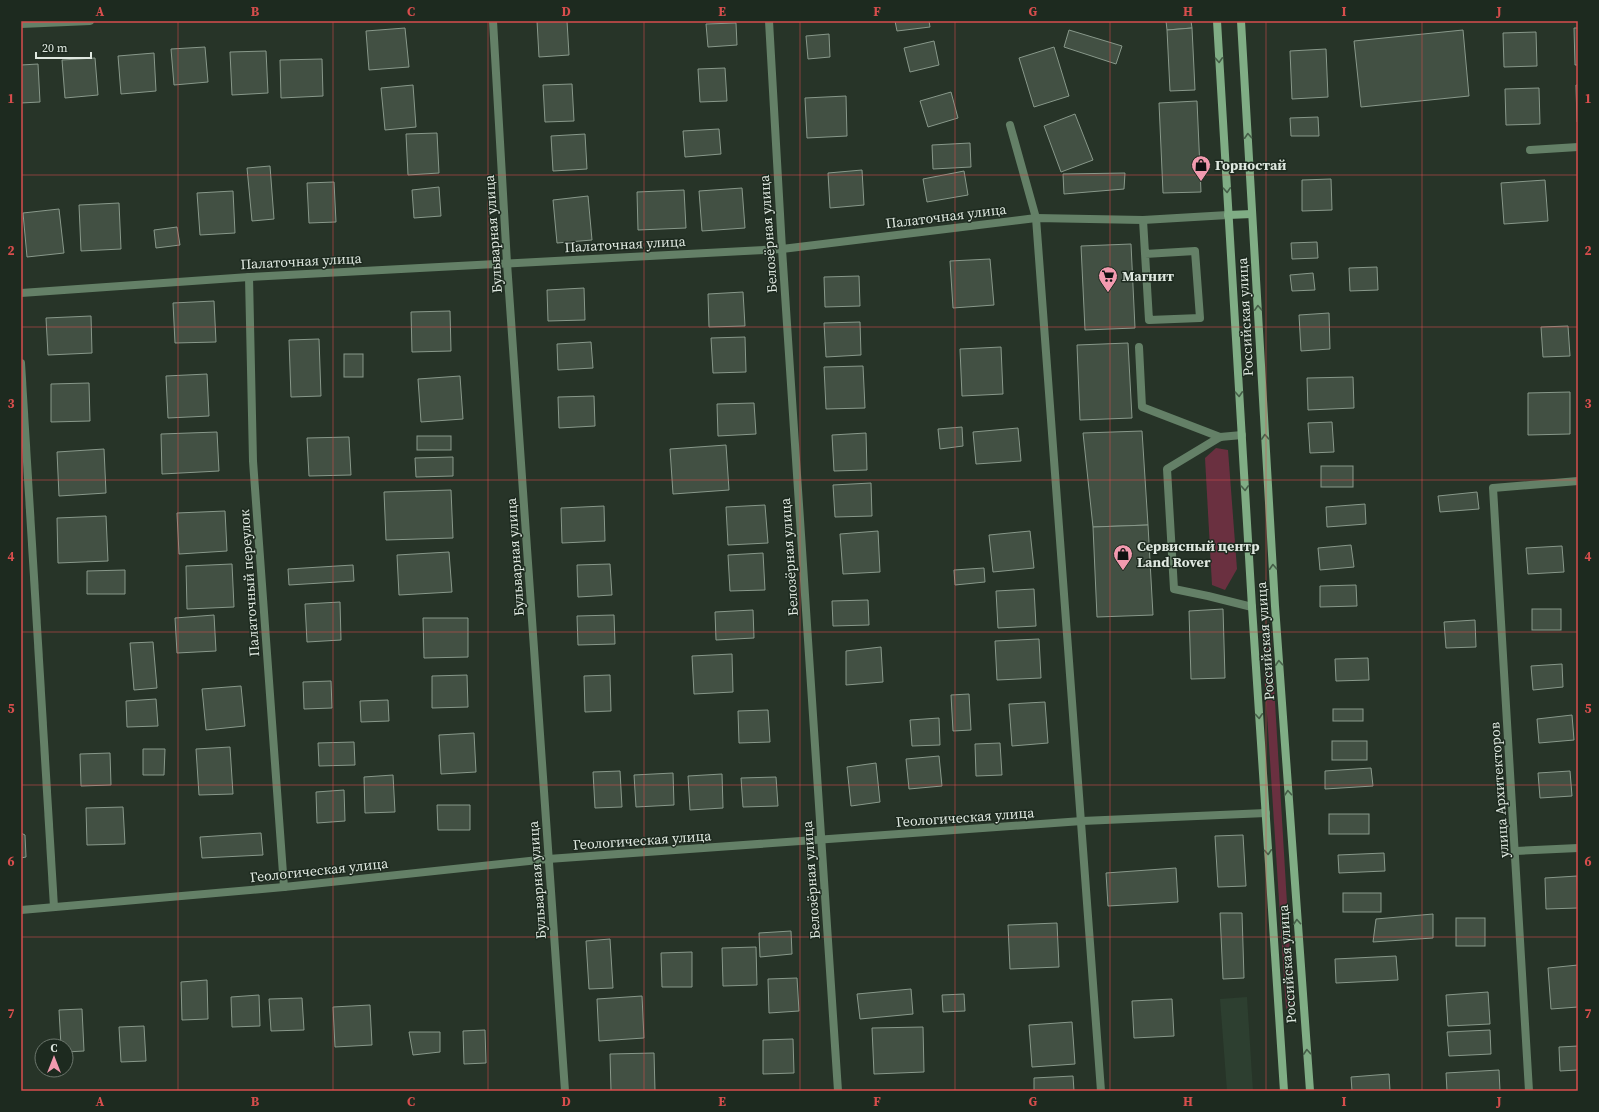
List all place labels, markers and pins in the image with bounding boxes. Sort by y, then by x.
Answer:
shop icon: Горностай [1190,154,1212,182]
place label: Горностай [1215,155,1286,175]
supermarket icon: Магнит [1097,265,1119,293]
place label: Магнит [1122,266,1174,286]
place label: Сервисный центр Land Rover [1137,536,1260,572]
shop icon: Сервисный центр Land Rover [1112,543,1134,571]

